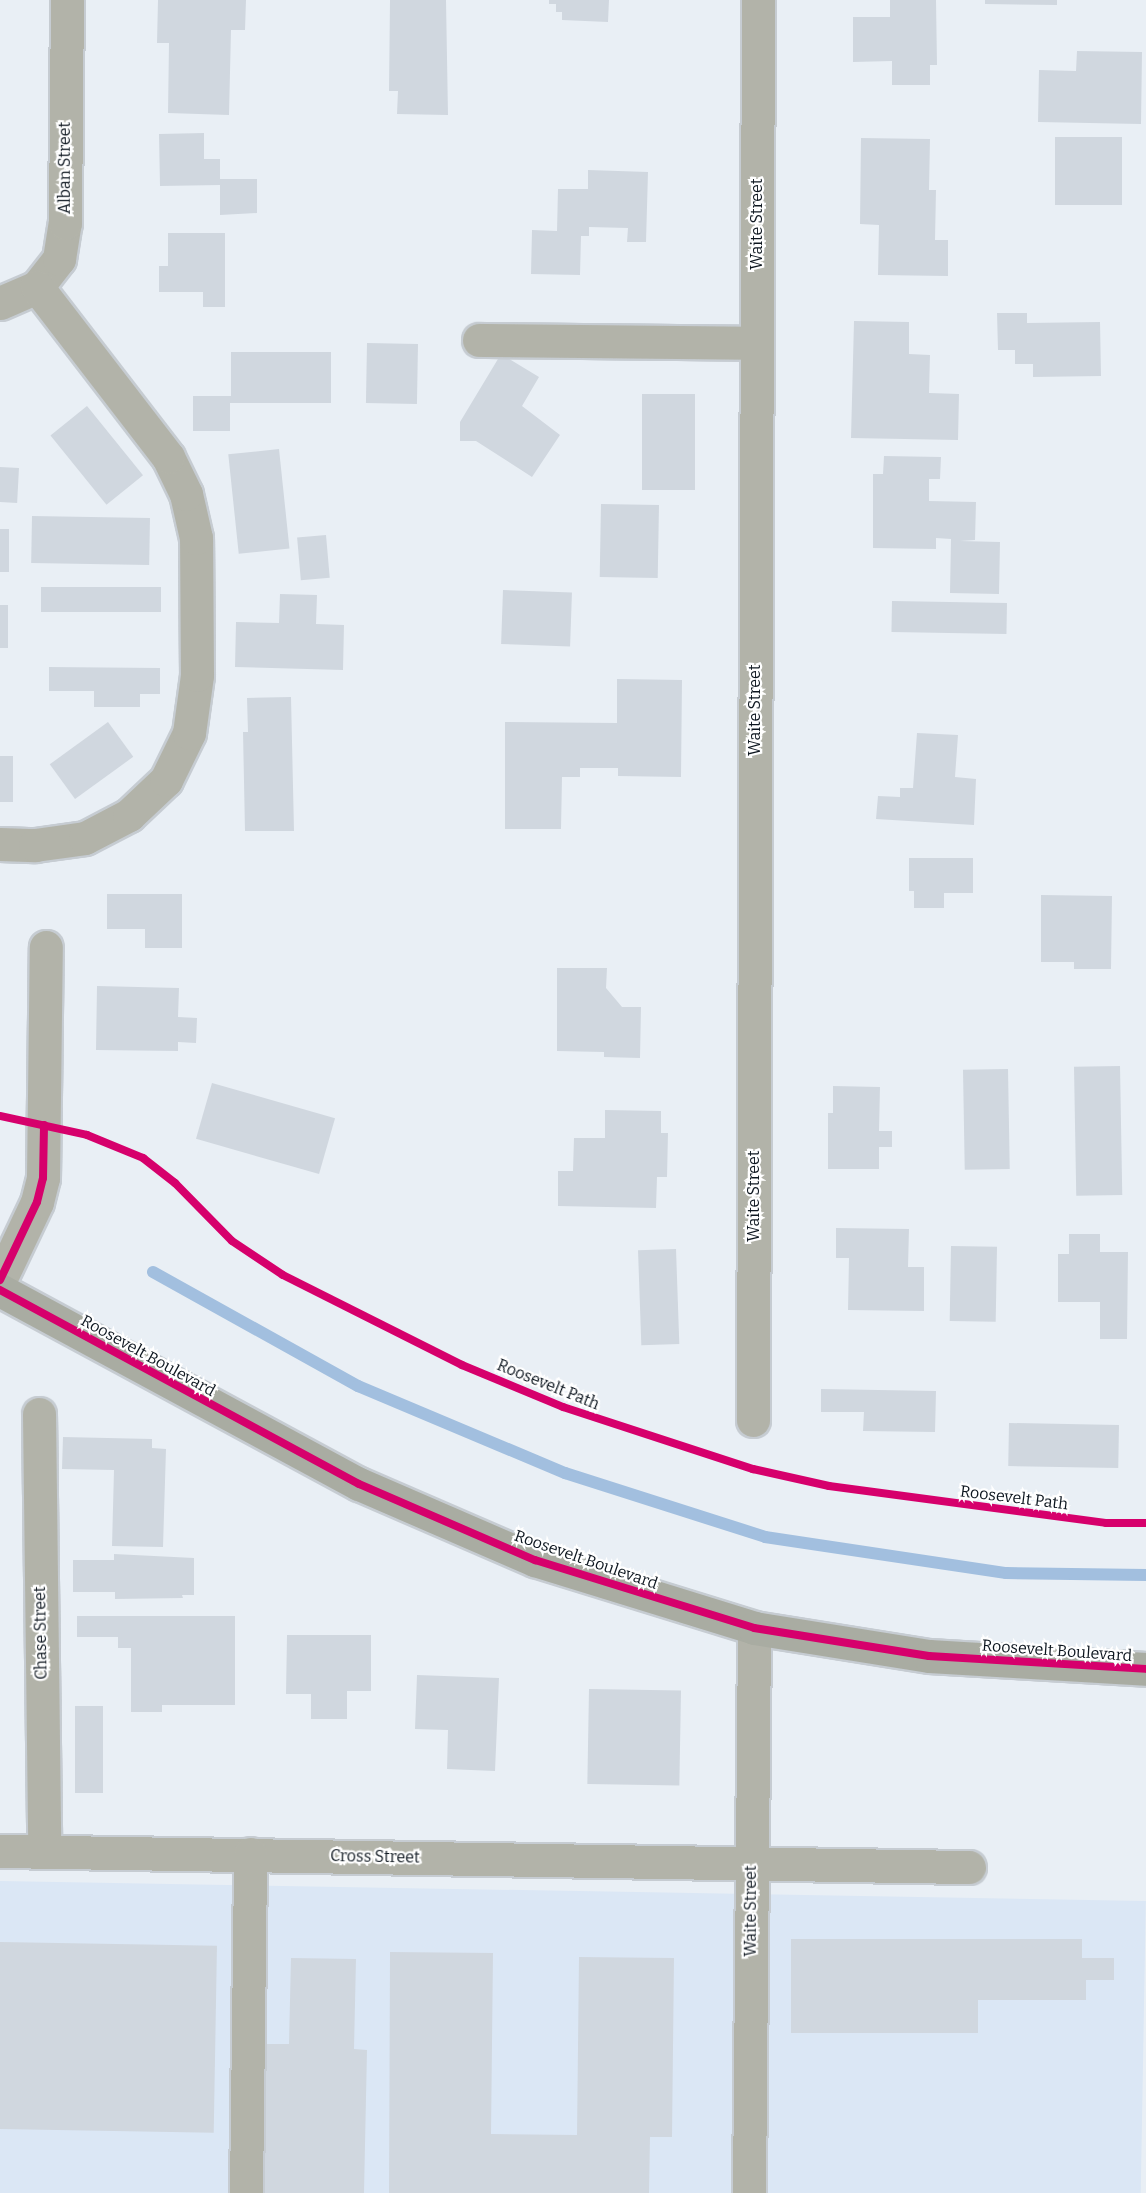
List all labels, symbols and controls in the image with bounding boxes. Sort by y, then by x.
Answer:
street label: Alban Street [55,122,75,214]
street label: Waite Street [747,178,767,270]
street label: Waite Street [745,664,765,756]
street label: Waite Street [744,1150,764,1242]
street label: Roosevelt Boulevard [78,1311,218,1401]
street label: Roosevelt Path [494,1356,602,1414]
street label: Roosevelt Path [959,1482,1069,1514]
street label: Roosevelt Boulevard [512,1526,660,1594]
street label: Chase Street [31,1586,51,1680]
street label: Roosevelt Boulevard [981,1636,1133,1666]
street label: Cross Street [330,1847,420,1867]
street label: Waite Street [741,1865,761,1957]

